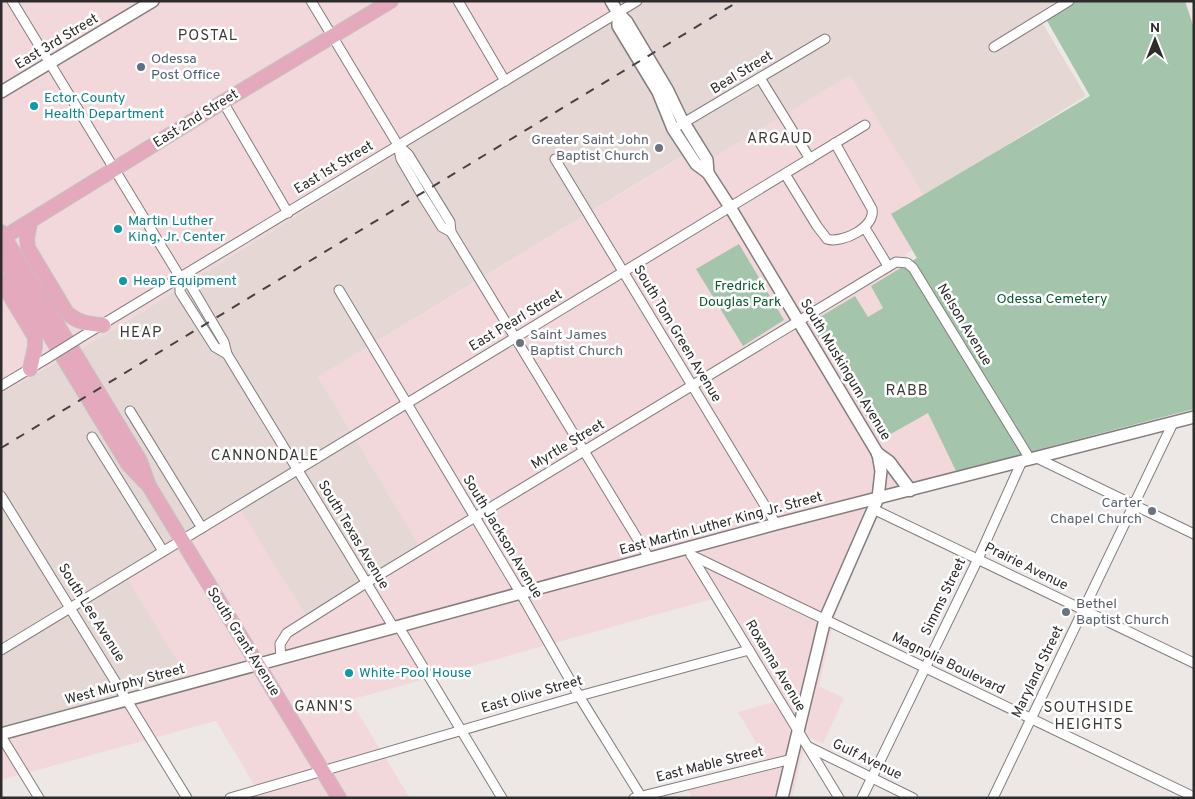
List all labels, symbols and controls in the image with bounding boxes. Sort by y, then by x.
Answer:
street label: East 3rd Street [12,11,102,73]
north arrow [1130,15,1180,65]
text: N [1150,20,1160,37]
district label: POSTAL [178,27,238,46]
street label: Beal Street [708,48,776,98]
place label: Odessa Post Office [151,51,220,84]
marker: Odessa Post Office [135,61,147,73]
street label: East 2nd Street [150,86,242,152]
place label: Ector County Health Department [44,90,164,123]
marker: Ector County Health Department [28,100,40,112]
district label: ARGAUD [747,130,813,149]
place label: Greater Saint John Baptist Church [531,132,649,165]
street label: East 1st Street [291,138,377,198]
marker: Greater Saint John Baptist Church [653,142,665,154]
place label: Martin Luther King, Jr. Center [128,213,226,246]
marker: Martin Luther King, Jr. Center [112,223,124,235]
street label: South Tom Green Avenue [629,262,725,406]
place label: Heap Equipment [133,273,237,290]
marker: Heap Equipment [117,275,129,287]
park label: Fredrick Douglas Park [699,278,781,311]
street label: Nelson Avenue [933,281,995,369]
street label: East Pearl Street [466,287,566,355]
park label: Odessa Cemetery [996,291,1108,308]
street label: South Muskingum Avenue [796,296,894,444]
district label: HEAP [120,324,162,343]
place label: Saint James Baptist Church [530,327,623,360]
marker: Saint James Baptist Church [514,337,526,349]
district label: RABB [885,382,929,401]
street label: Myrtle Street [528,416,608,474]
district label: CANNONDALE [211,447,319,466]
street label: South Jackson Avenue [458,472,546,602]
street label: South Texas Avenue [314,478,392,592]
street label: East Martin Luther King Jr. Street [618,489,824,559]
place label: Carter Chapel Church [1050,495,1143,528]
marker: Carter Chapel Church [1146,505,1158,517]
street label: Prairie Avenue [981,539,1071,595]
street label: Simms Street [918,555,970,639]
street label: South Lee Avenue [54,561,128,665]
street label: South Grant Avenue [203,585,283,699]
place label: Bethel Baptist Church [1076,596,1169,629]
marker: Bethel Baptist Church [1060,606,1072,618]
street label: Roxanna Avenue [741,617,809,715]
street label: Maryland Street [1008,623,1068,721]
street label: Magnolia Boulevard [889,629,1007,699]
street label: West Murphy Street [63,661,187,709]
place label: White-Pool House [359,665,472,682]
marker: White-Pool House [343,667,355,679]
street label: East Olive Street [479,672,585,718]
district label: GANN'S [294,698,354,717]
district label: SOUTHSIDE HEIGHTS [1044,699,1134,735]
street label: Gulf Avenue [829,736,905,784]
street label: East Mable Street [655,743,765,787]

